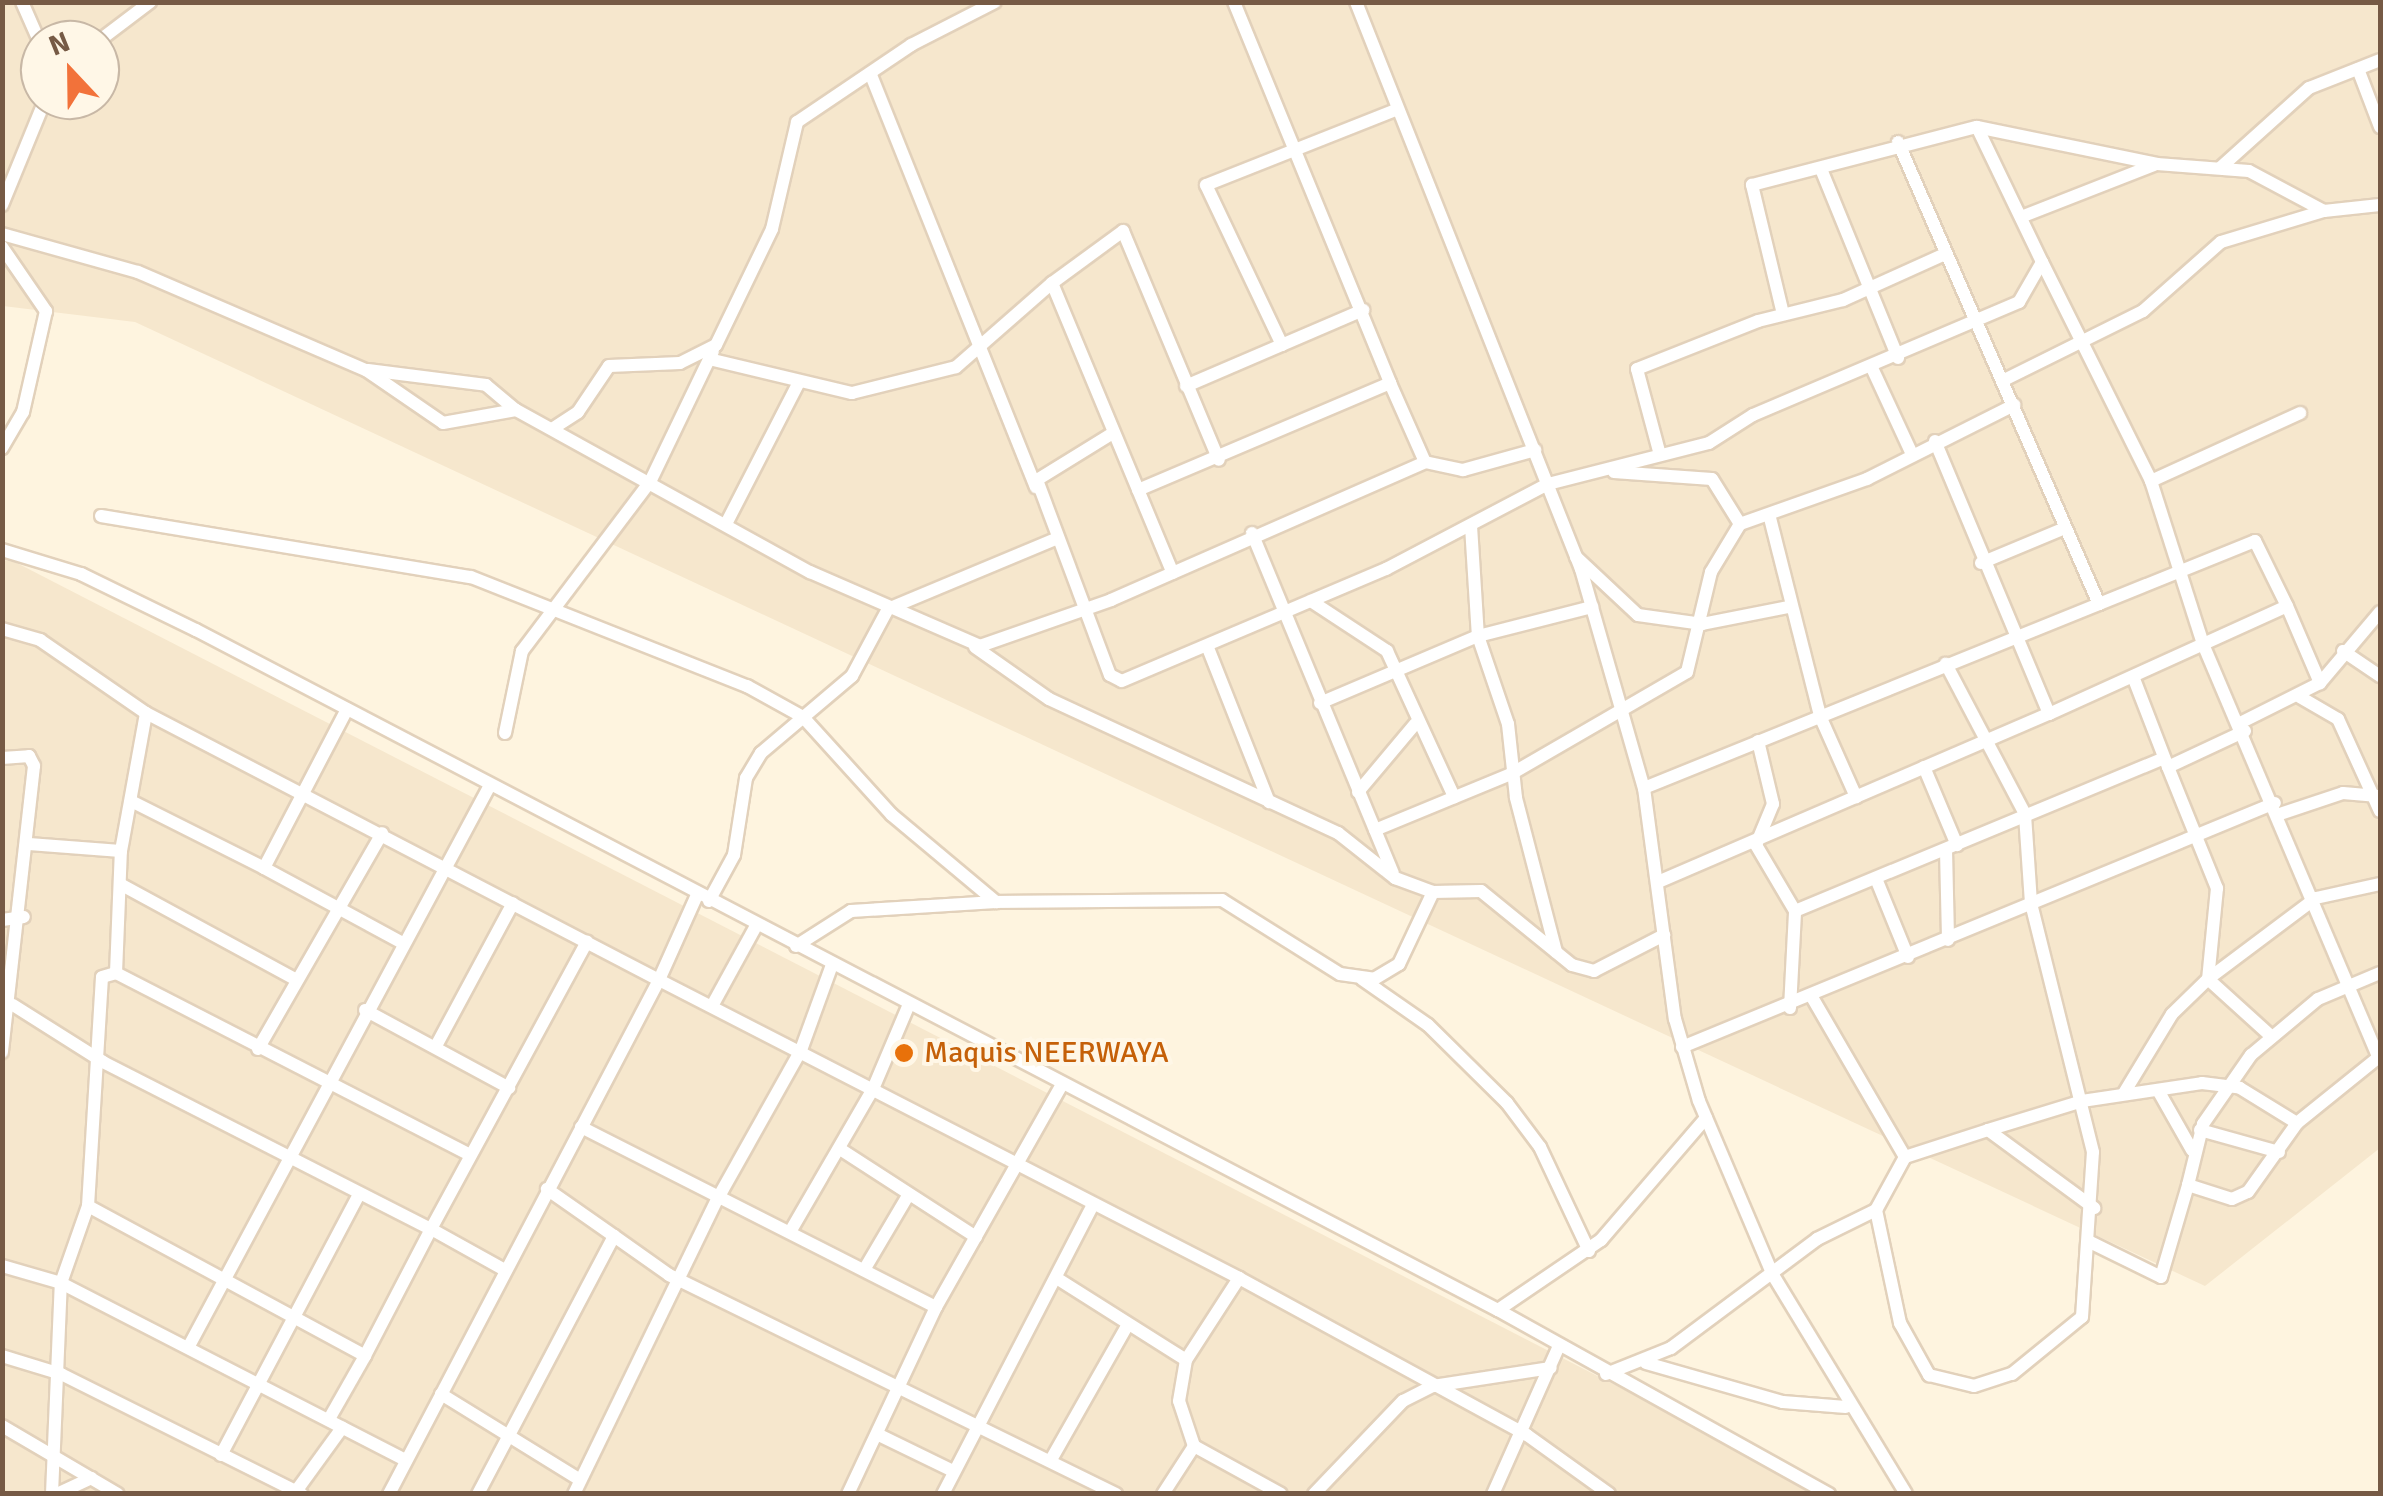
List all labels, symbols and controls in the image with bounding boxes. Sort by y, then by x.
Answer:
north arrow [20,20,120,120]
text: N [44,25,75,63]
place label: Maquis NEERWAYA [924,1035,1169,1071]
marker: Maquis NEERWAYA [893,1042,915,1064]

